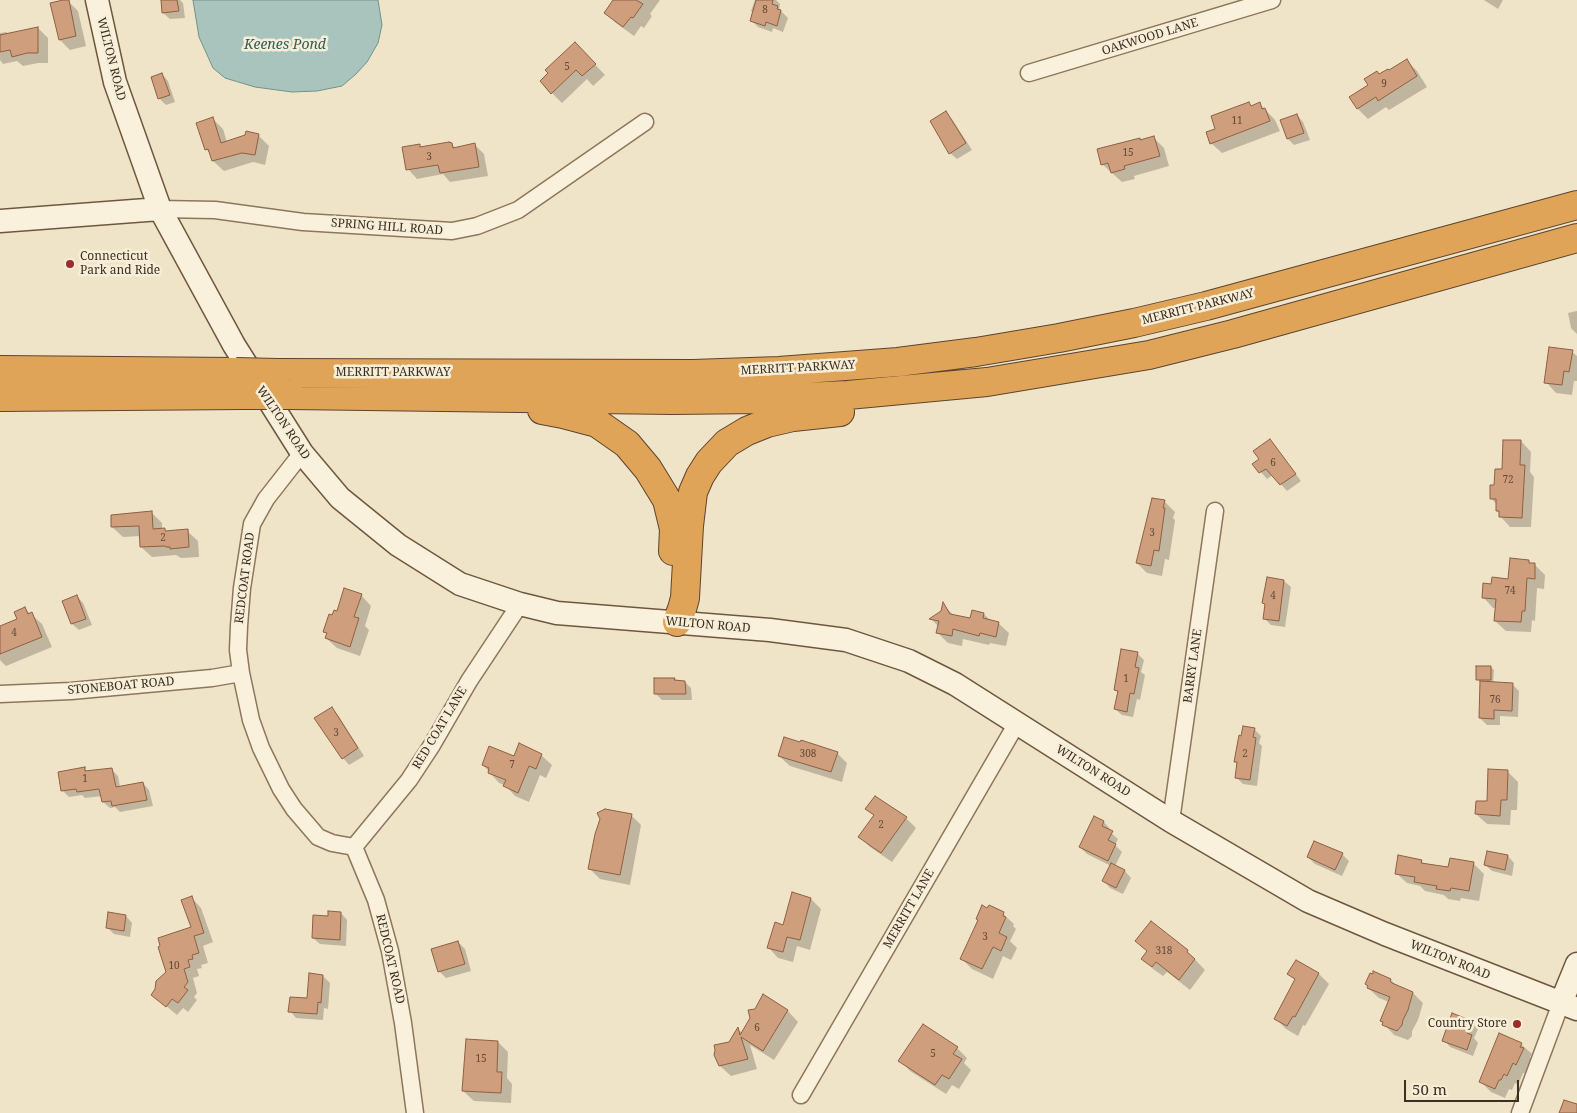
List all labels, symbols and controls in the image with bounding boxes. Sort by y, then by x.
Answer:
house number: 8 [762,4,768,16]
street label: OAKWOOD LANE [1100,15,1200,59]
street label: WILTON ROAD [94,16,128,102]
water label: Keenes Pond [244,37,326,53]
house number: 5 [564,61,570,73]
house number: 9 [1381,78,1387,90]
house number: 11 [1231,115,1243,127]
house number: 15 [1122,147,1134,159]
house number: 3 [426,151,432,163]
street label: SPRING HILL ROAD [330,216,444,238]
place label: Connecticut Park and Ride [80,250,160,278]
marker: Connecticut Park and Ride [64,258,76,270]
street label: MERRITT PARKWAY [1140,286,1256,328]
street label: MERRITT PARKWAY [740,358,856,378]
street label: MERRITT PARKWAY [336,366,450,380]
street label: WILTON ROAD [253,384,313,462]
house number: 6 [1270,457,1276,469]
house number: 72 [1502,474,1514,486]
house number: 3 [1149,527,1155,539]
house number: 2 [160,532,166,544]
street label: REDCOAT ROAD [232,532,258,624]
house number: 74 [1504,585,1516,597]
house number: 4 [1270,590,1276,602]
street label: WILTON ROAD [665,614,751,636]
house number: 4 [11,627,17,639]
street label: BARRY LANE [1181,628,1205,704]
house number: 1 [1123,673,1129,685]
street label: STONEBOAT ROAD [67,674,175,698]
street label: RED COAT LANE [410,684,470,772]
house number: 76 [1489,694,1501,706]
house number: 3 [333,727,339,739]
street label: WILTON ROAD [1053,742,1133,800]
house number: 308 [800,748,816,760]
house number: 2 [1242,748,1248,760]
house number: 7 [509,759,515,771]
house number: 1 [82,773,88,785]
house number: 2 [878,819,884,831]
street label: MERRITT LANE [880,867,938,951]
street label: REDCOAT ROAD [373,913,407,1005]
house number: 3 [982,931,988,943]
street label: WILTON ROAD [1408,937,1492,983]
house number: 318 [1156,945,1172,957]
house number: 10 [168,960,180,972]
place label: Country Store [1428,1017,1507,1031]
marker: Country Store [1511,1018,1523,1030]
house number: 6 [754,1022,760,1034]
house number: 5 [930,1048,936,1060]
house number: 15 [475,1053,487,1065]
scale bar [1407,1070,1522,1102]
text: 50 m [1412,1079,1447,1099]

